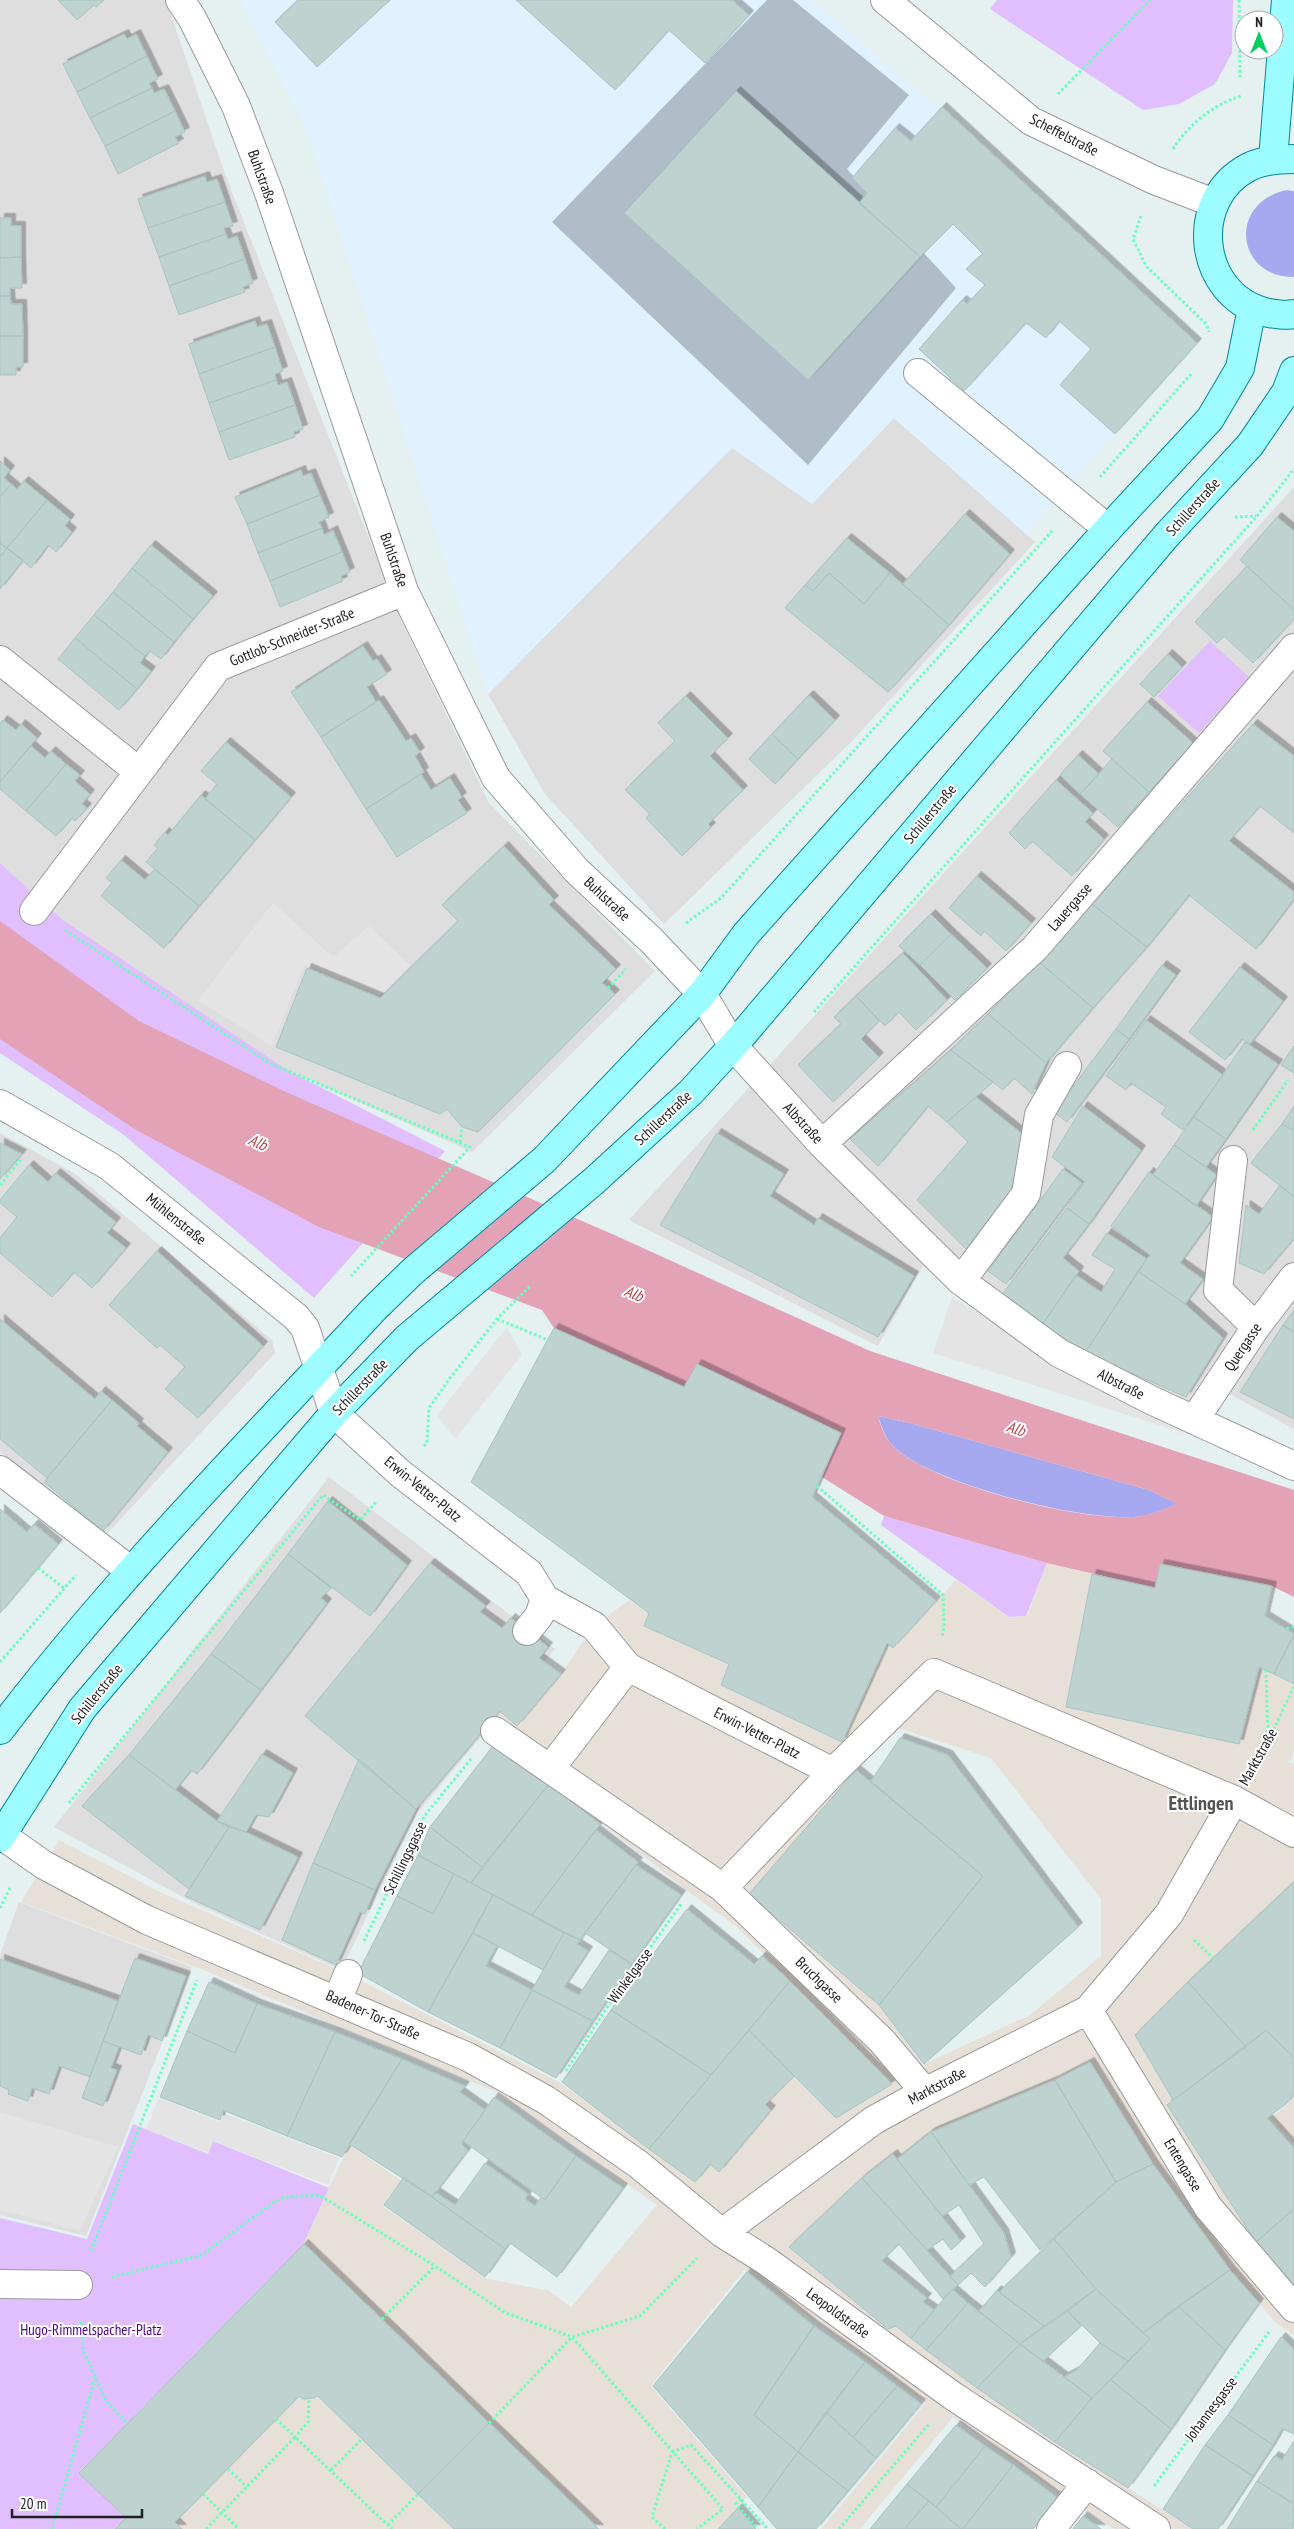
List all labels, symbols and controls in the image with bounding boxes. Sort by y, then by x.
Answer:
north arrow [1234,10,1284,60]
text: N [1255,13,1263,31]
street label: Scheffelstraße [1027,109,1102,160]
street label: Buhlstraße [244,147,281,207]
street label: Schillerstraße [1162,474,1224,540]
street label: Buhlstraße [376,530,413,590]
street label: Gottlob-Schneider-Straße [227,603,357,670]
street label: Schillerstraße [899,780,960,847]
street label: Buhlstraße [580,872,634,925]
street label: Lauergasse [1044,879,1096,935]
street label: Schillerstraße [630,1086,695,1149]
street label: Albstraße [779,1098,827,1147]
water label: Alb [246,1129,271,1155]
street label: Mühlenstraße [142,1189,210,1249]
water label: Alb [622,1280,647,1306]
street label: Quergasse [1220,1319,1266,1374]
street label: Schillerstraße [328,1354,391,1419]
street label: Albstraße [1095,1364,1148,1403]
water label: Alb [1004,1416,1029,1441]
street label: Erwin-Vetter-Platz [381,1451,466,1526]
street label: Schillerstraße [67,1660,127,1728]
street label: Erwin-Vetter-Platz [711,1703,804,1762]
street label: Marktstraße [1234,1725,1281,1789]
district label: Ettlingen [1169,1790,1233,1816]
street label: Schillingsgasse [379,1818,430,1897]
street label: Winkelgasse [603,1944,656,2007]
street label: Bruchgasse [792,1953,847,2007]
street label: Badener-Tor-Straße [323,1985,423,2044]
street label: Marktstraße [905,2063,969,2109]
street label: Entengasse [1160,2135,1207,2195]
street label: Leopoldstraße [803,2283,874,2342]
park label: Hugo-Rimmelspacher-Platz [20,2320,162,2339]
street label: Johannesgasse [1180,2373,1241,2446]
scale bar [12,2486,142,2518]
text: 20 m [20,2494,46,2513]

